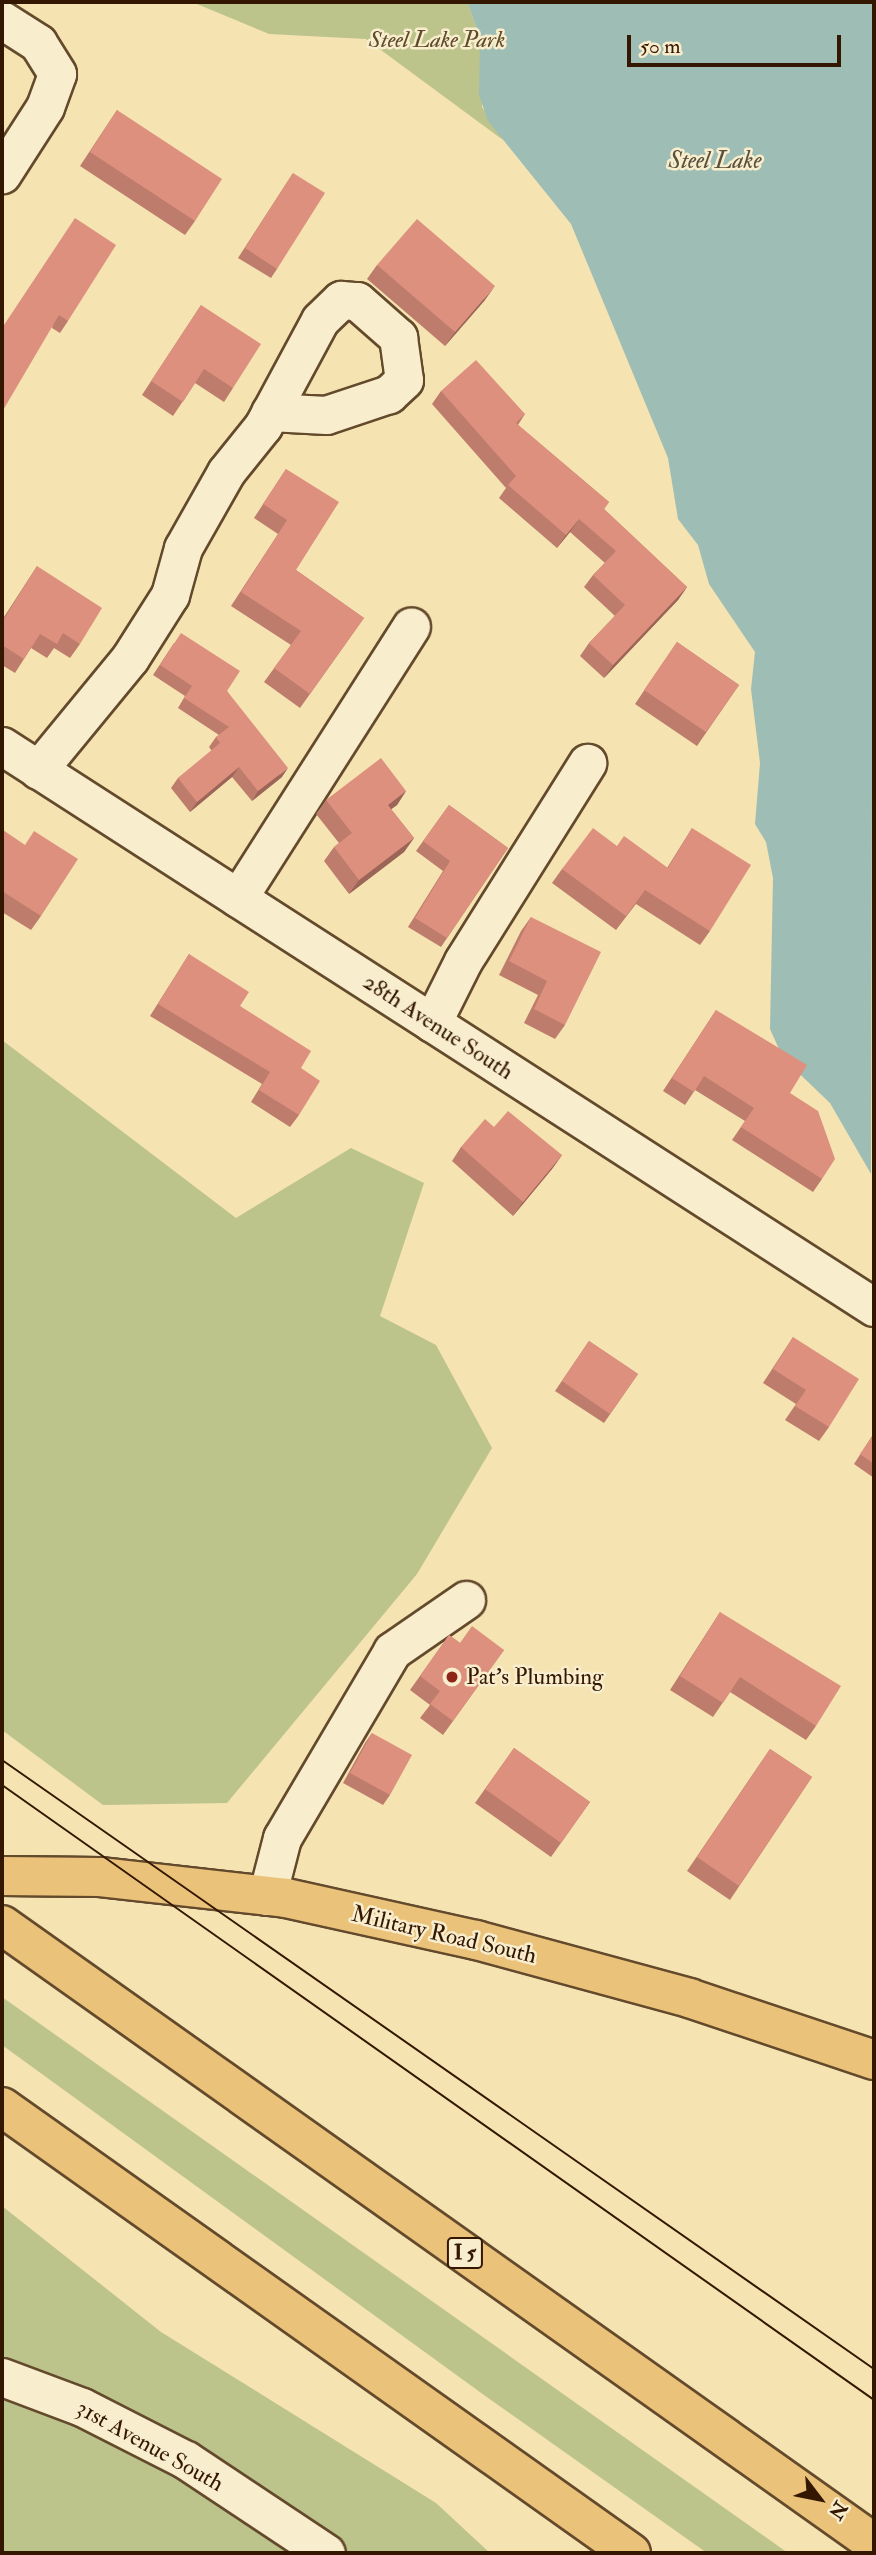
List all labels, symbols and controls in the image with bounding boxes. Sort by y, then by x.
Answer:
scale bar [631,21,844,65]
park label: Steel Lake Park [369,26,505,54]
text: 50 m [640,33,681,60]
water label: Steel Lake [668,147,762,175]
street label: 28th Avenue South [358,968,518,1086]
place label: Pat's Plumbing [466,1663,603,1691]
marker: Pat's Plumbing [444,1669,460,1685]
street label: Military Road South [349,1900,539,1970]
road number: I 5 [446,2236,484,2270]
street label: 31st Avenue South [72,2394,228,2498]
north arrow [785,2464,855,2534]
text: N [823,2497,852,2524]

